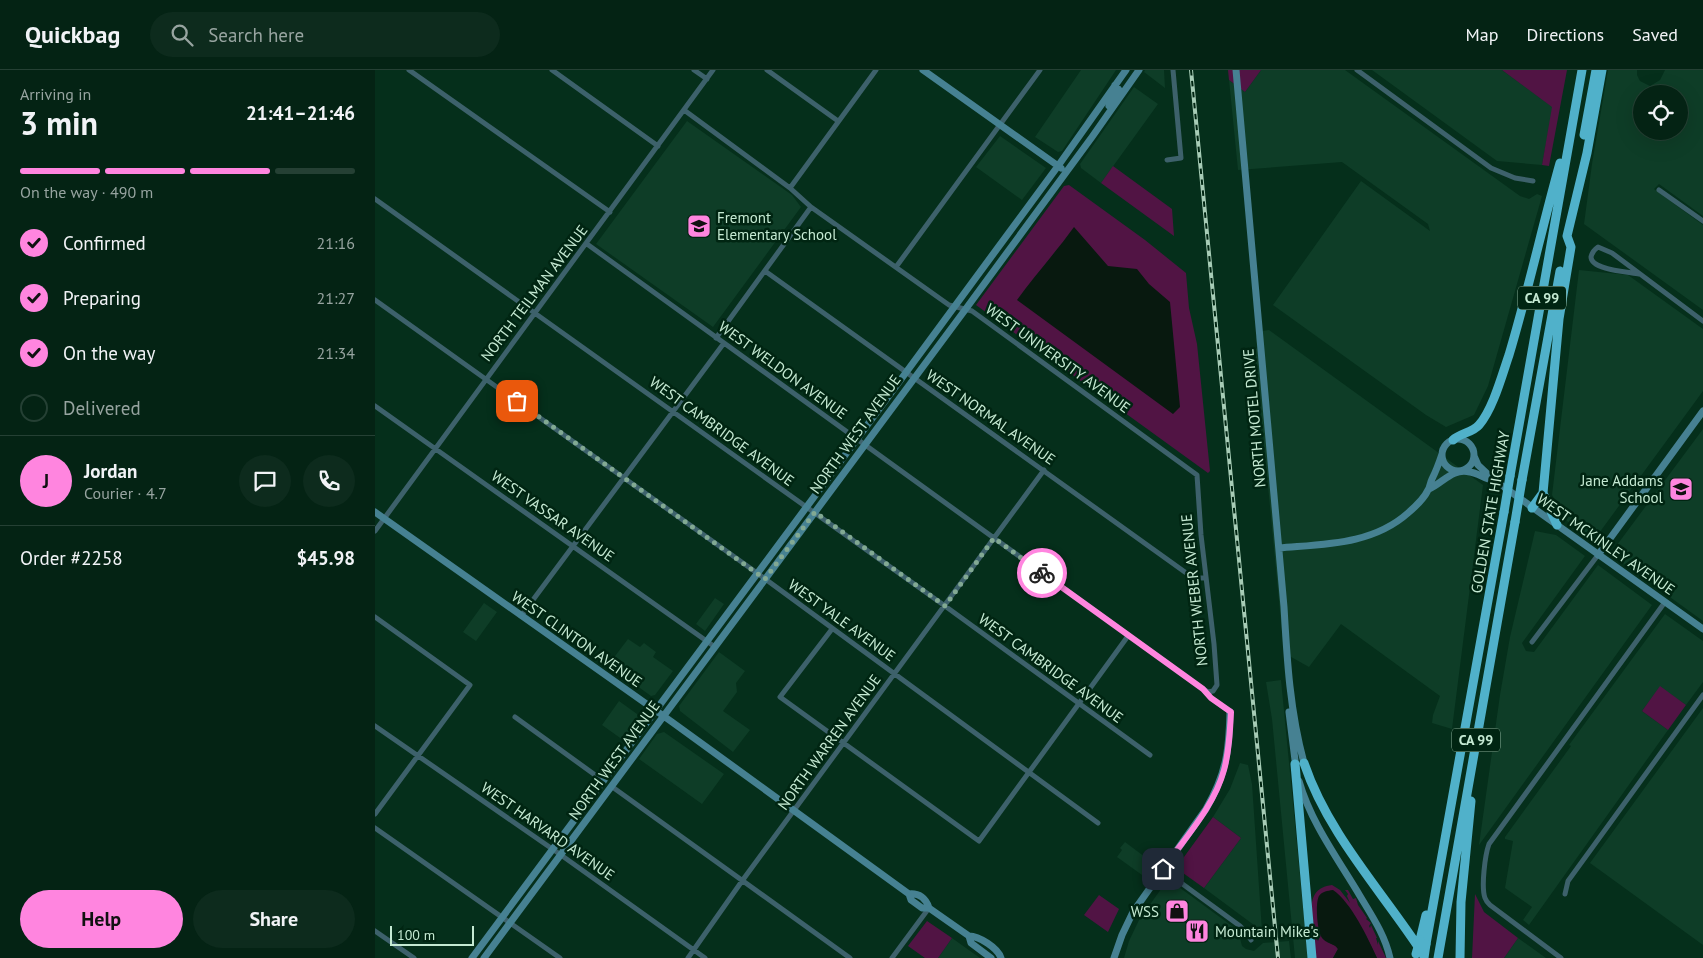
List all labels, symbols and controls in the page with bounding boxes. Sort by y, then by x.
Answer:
search box [150,12,500,57]
text: Quickbag [25,19,120,50]
icon: search [168,21,196,49]
text: Search here [208,23,304,47]
text: Map [1466,23,1498,46]
text: Directions [1526,23,1604,46]
text: Saved [1632,23,1678,46]
text: Arriving in [20,84,91,104]
map controls [1633,85,1688,140]
button: locate [1633,85,1688,140]
text: 21:41–21:46 [246,101,355,125]
text: 3 min [20,102,98,144]
text: On the way · 490 m [20,182,153,202]
place label: Fremont Elementary School [717,208,837,244]
school or university icon: Fremont Elementary School [686,213,712,239]
street label: NORTH TEILMAN AVENUE [477,221,591,365]
icon: check [20,229,48,257]
text: Confirmed [63,231,146,255]
text: 21:16 [317,233,355,253]
icon: check [20,284,48,312]
text: Preparing [63,286,141,310]
road number: CA 99 [1518,287,1566,310]
text: 21:27 [317,288,355,308]
street label: WEST UNIVERSITY AVENUE [982,299,1134,417]
street label: WEST WELDON AVENUE [715,317,851,423]
icon: check [20,339,48,367]
text: On the way [63,341,155,365]
text: 21:34 [317,343,355,363]
street label: NORTH MOTEL DRIVE [1238,348,1270,488]
street label: WEST NORMAL AVENUE [923,365,1059,469]
street label: NORTH WEST AVENUE [805,371,905,497]
street label: WEST CAMBRIDGE AVENUE [646,372,798,490]
pin [496,380,538,422]
icon: bag [503,387,531,415]
text: Delivered [63,396,141,420]
street label: GOLDEN STATE HIGHWAY [1466,429,1514,595]
button: chat [239,455,291,507]
button: phone [303,455,355,507]
text: Jordan [84,459,137,483]
street label: WEST VASSAR AVENUE [488,466,618,566]
text: J [43,469,49,493]
place label: Jane Addams School [1580,471,1664,507]
school or university icon: Jane Addams School [1668,476,1694,502]
text: Courier · 4.7 [84,483,167,503]
street label: WEST MCKINLEY AVENUE [1533,489,1679,599]
street label: NORTH WEBER AVENUE [1177,513,1211,667]
text: Order #2258 [20,546,123,570]
text: $45.98 [296,546,355,570]
courier [1017,548,1067,598]
icon: bike [1028,559,1056,587]
street label: WEST YALE AVENUE [785,575,899,665]
street label: WEST CLINTON AVENUE [508,587,646,691]
street label: WEST CAMBRIDGE AVENUE [975,609,1127,727]
street label: NORTH WARREN AVENUE [773,670,885,814]
street label: NORTH WEST AVENUE [564,697,664,823]
road number: CA 99 [1452,728,1500,752]
street label: WEST HARVARD AVENUE [478,778,618,884]
pin [1142,848,1184,890]
icon: home [1149,855,1177,883]
button: Help [20,890,183,948]
button: Share [193,890,355,948]
shop icon: WSS [1164,898,1190,924]
place label: WSS [1131,902,1159,921]
restaurant icon: Mountain Mike's [1184,918,1210,944]
place label: Mountain Mike's [1215,922,1319,941]
scale bar [390,923,474,946]
text: 100 m [397,926,435,944]

